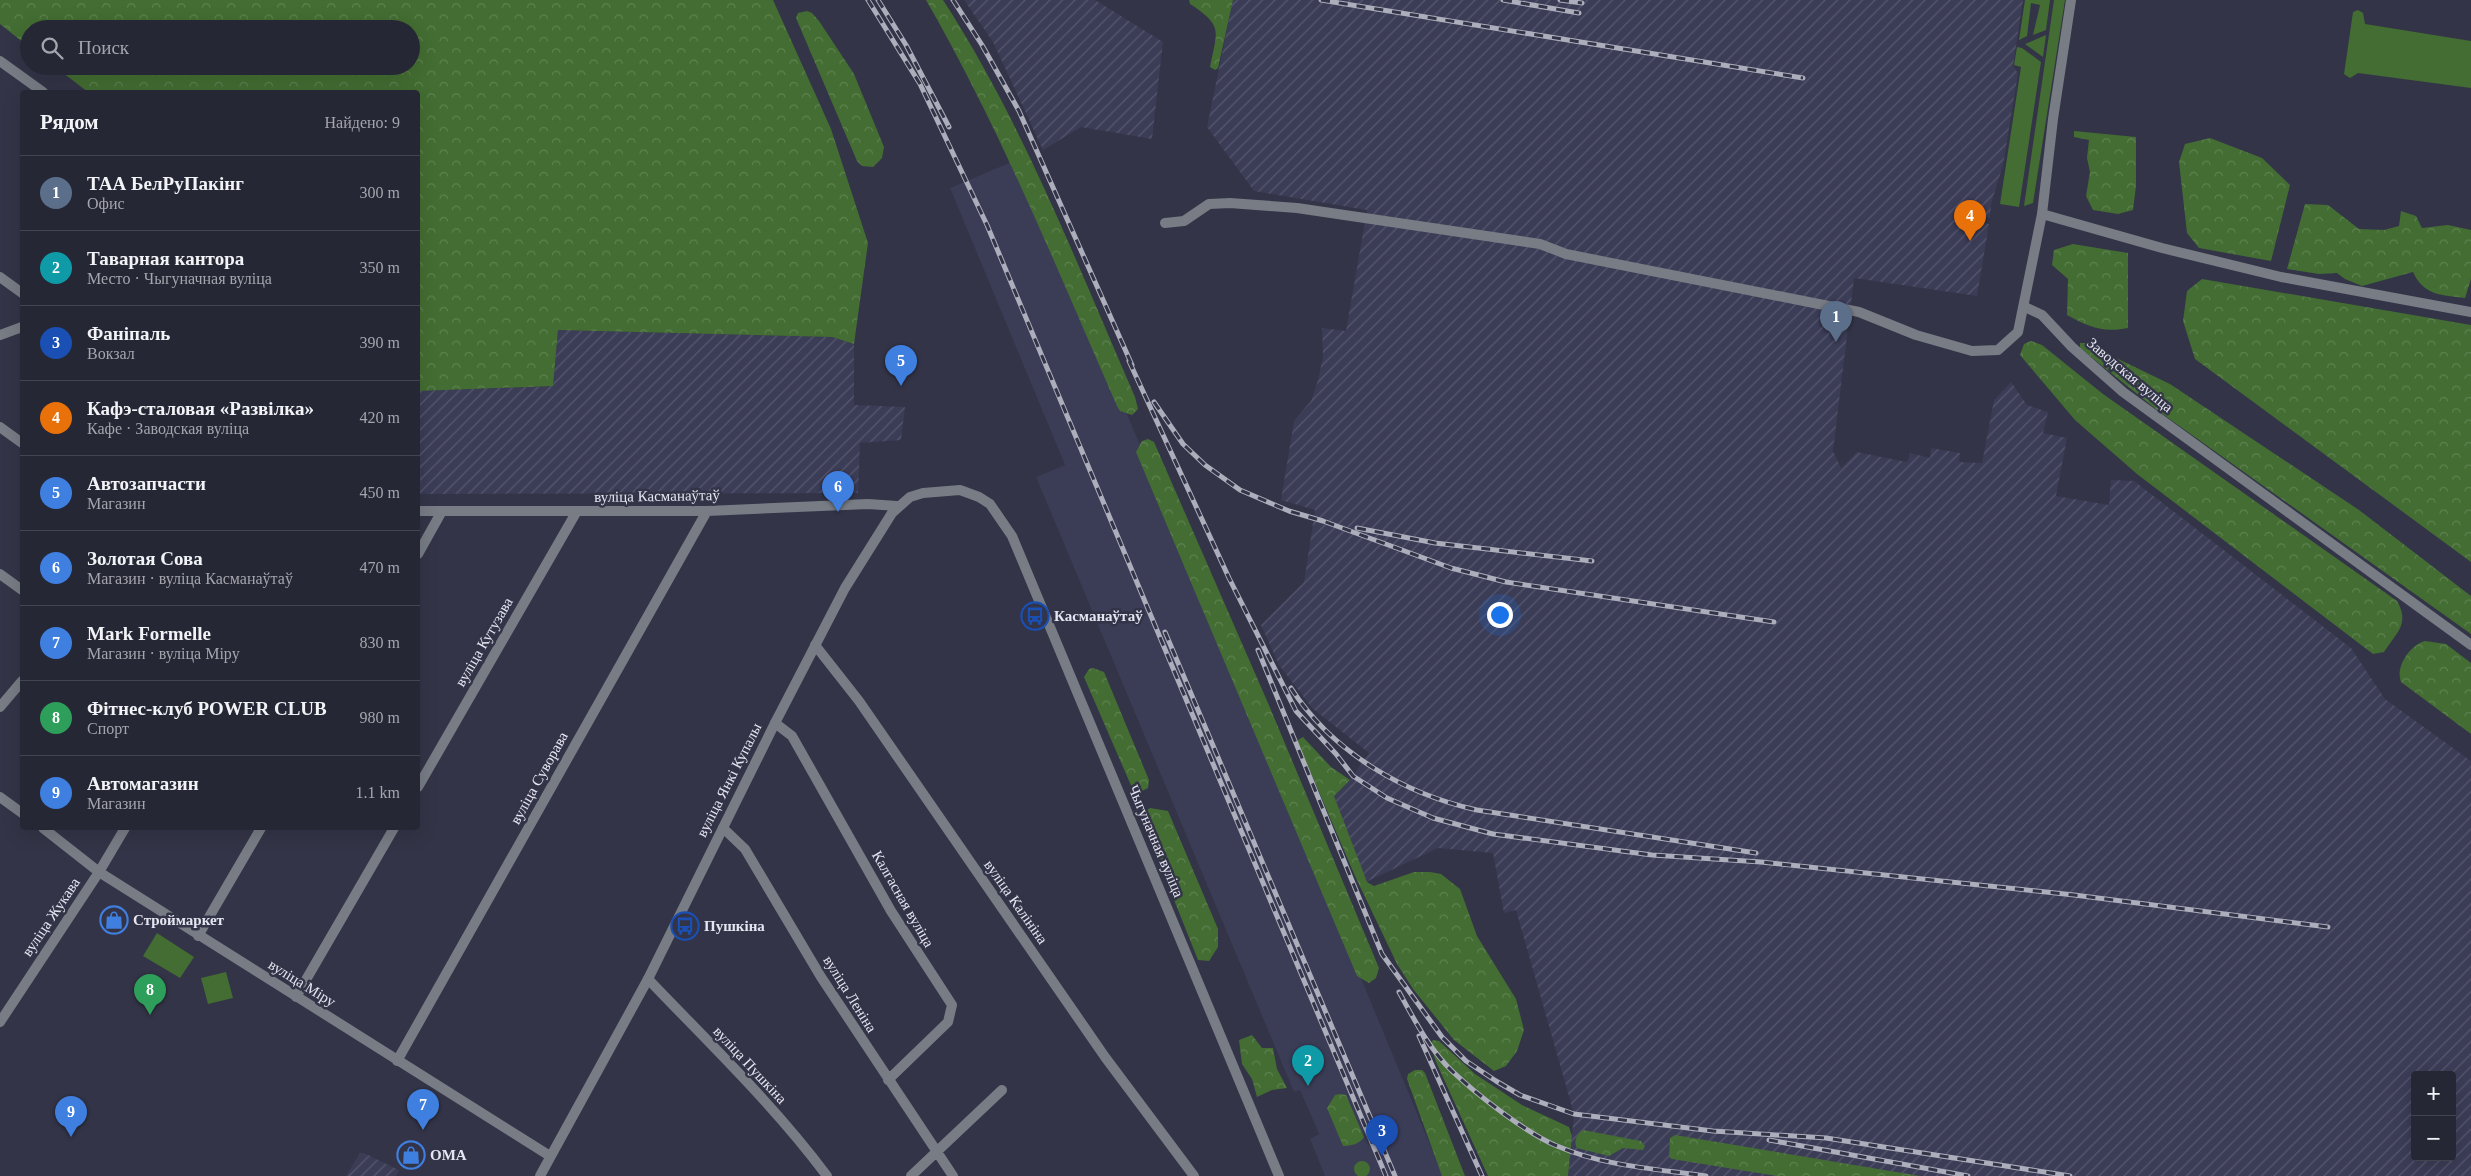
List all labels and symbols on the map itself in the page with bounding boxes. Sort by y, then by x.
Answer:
pin: 4 [1954,200,1986,241]
pin: 1 [1820,301,1852,342]
street label: Заводская вуліца [2084,335,2176,416]
pin: 5 [885,345,917,386]
pin: 6 [822,471,854,512]
street label: вуліца Касманаўтаў [594,487,721,505]
street label: вуліца Кутузава [452,594,516,689]
bus stop icon: Касманаўтаў [1020,601,1050,631]
your location [1487,602,1513,628]
place label: Касманаўтаў [1054,608,1143,624]
street label: вуліца Янкі Купалы [693,720,765,840]
street label: вуліца Суворава [507,729,571,827]
street label: Чыгуначная вуліца [1125,783,1187,900]
street label: Калгасная вуліца [869,848,937,950]
street label: вуліца Калініна [981,857,1051,947]
street label: вуліца Жукава [19,875,83,959]
shop icon: Строймаркет [99,905,129,935]
bus stop icon: Пушкіна [670,911,700,941]
place label: Строймаркет [133,912,225,928]
place label: Пушкіна [704,918,765,934]
street label: вуліца Леніна [820,953,880,1035]
street label: вуліца Міру [266,956,339,1010]
pin: 8 [134,974,166,1015]
street label: вуліца Пушкіна [710,1023,790,1107]
pin: 2 [1292,1045,1324,1086]
pin: 7 [407,1089,439,1130]
pin: 9 [55,1096,87,1137]
pin: 3 [1366,1115,1398,1156]
shop icon: ОМА [396,1140,426,1170]
place label: ОМА [430,1147,467,1163]

